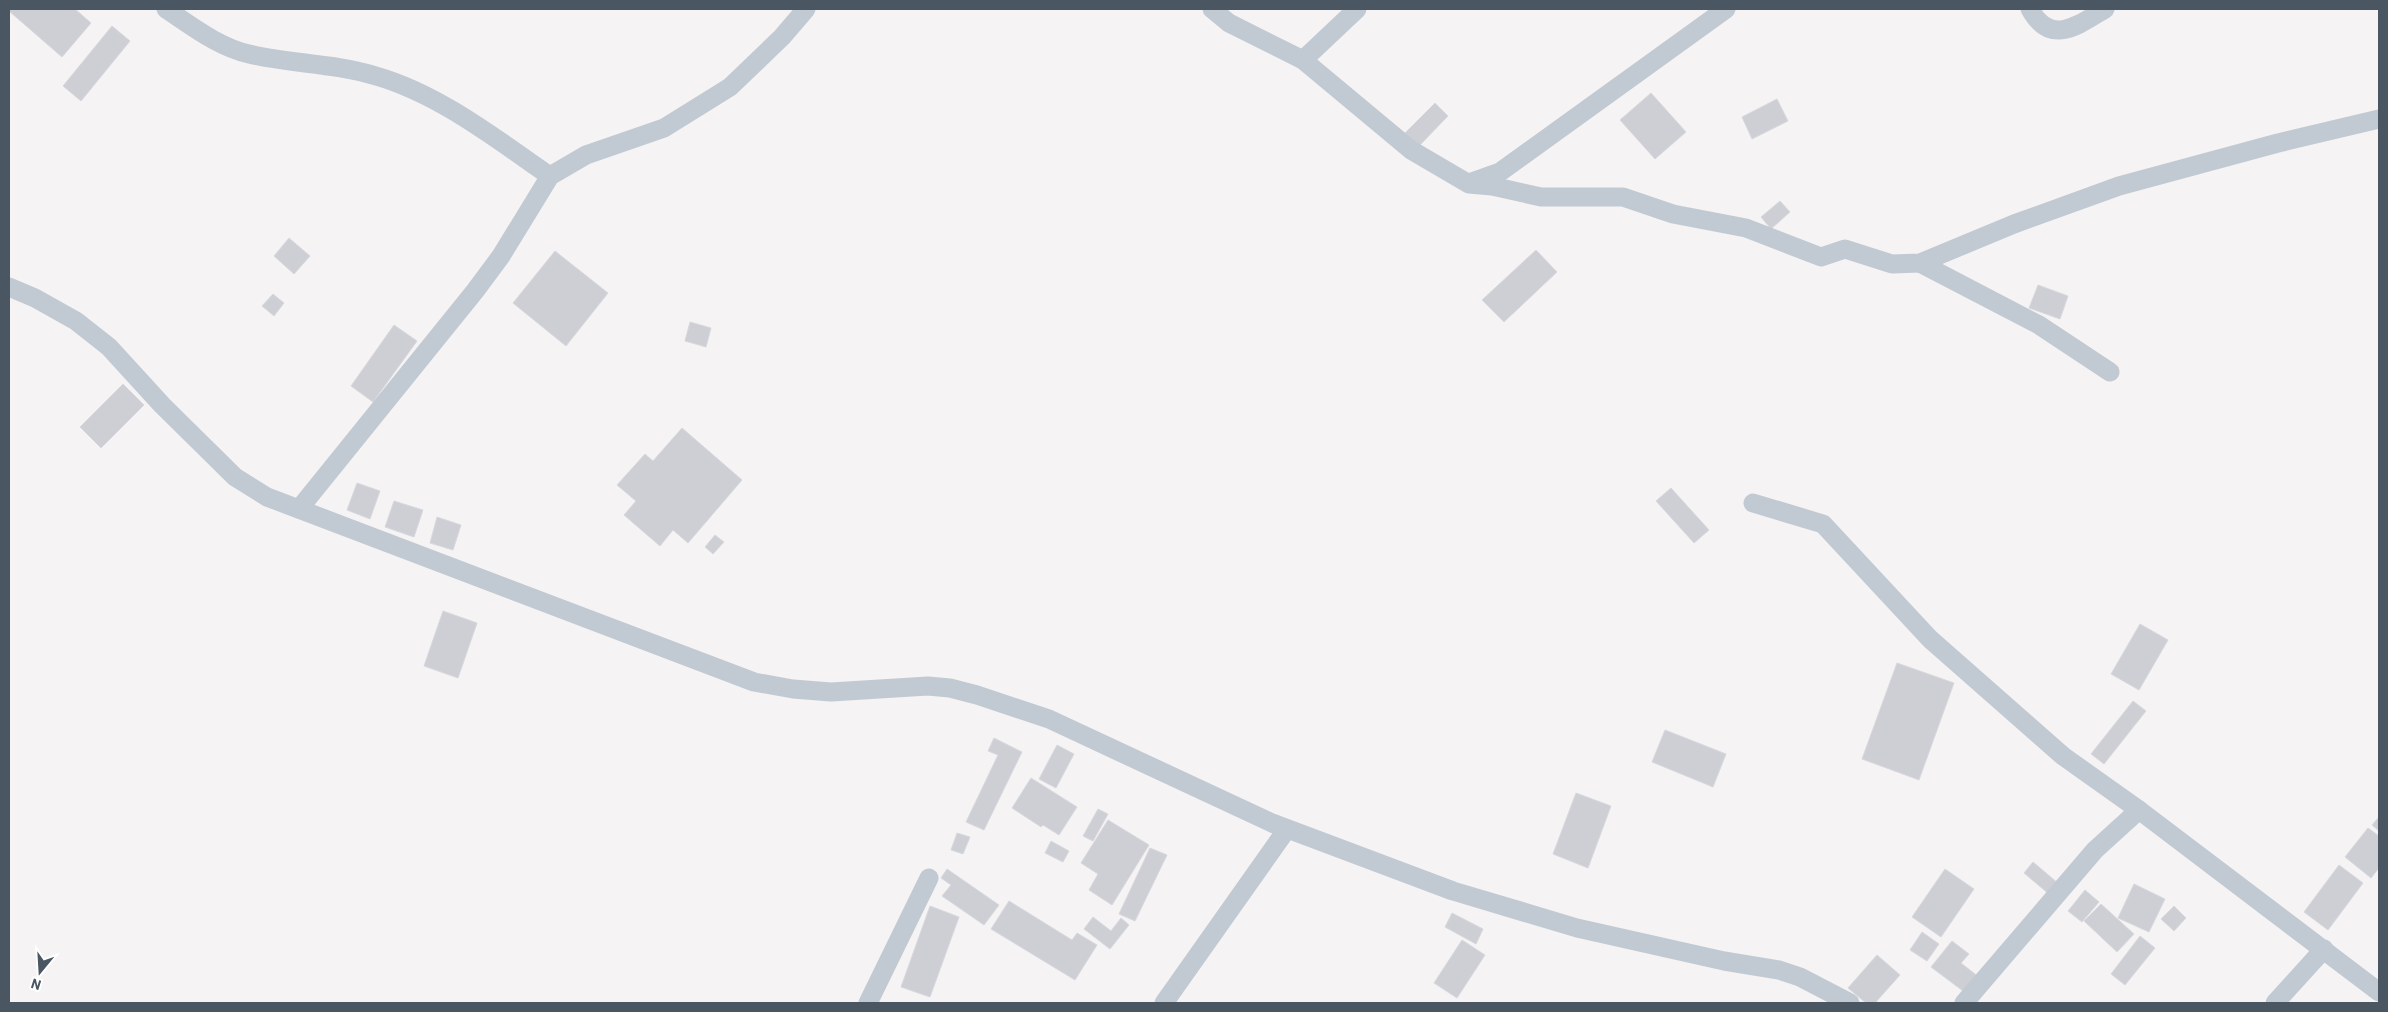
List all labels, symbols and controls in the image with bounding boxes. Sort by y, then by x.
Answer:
north arrow [15,947,65,997]
text: N [29,975,43,994]

